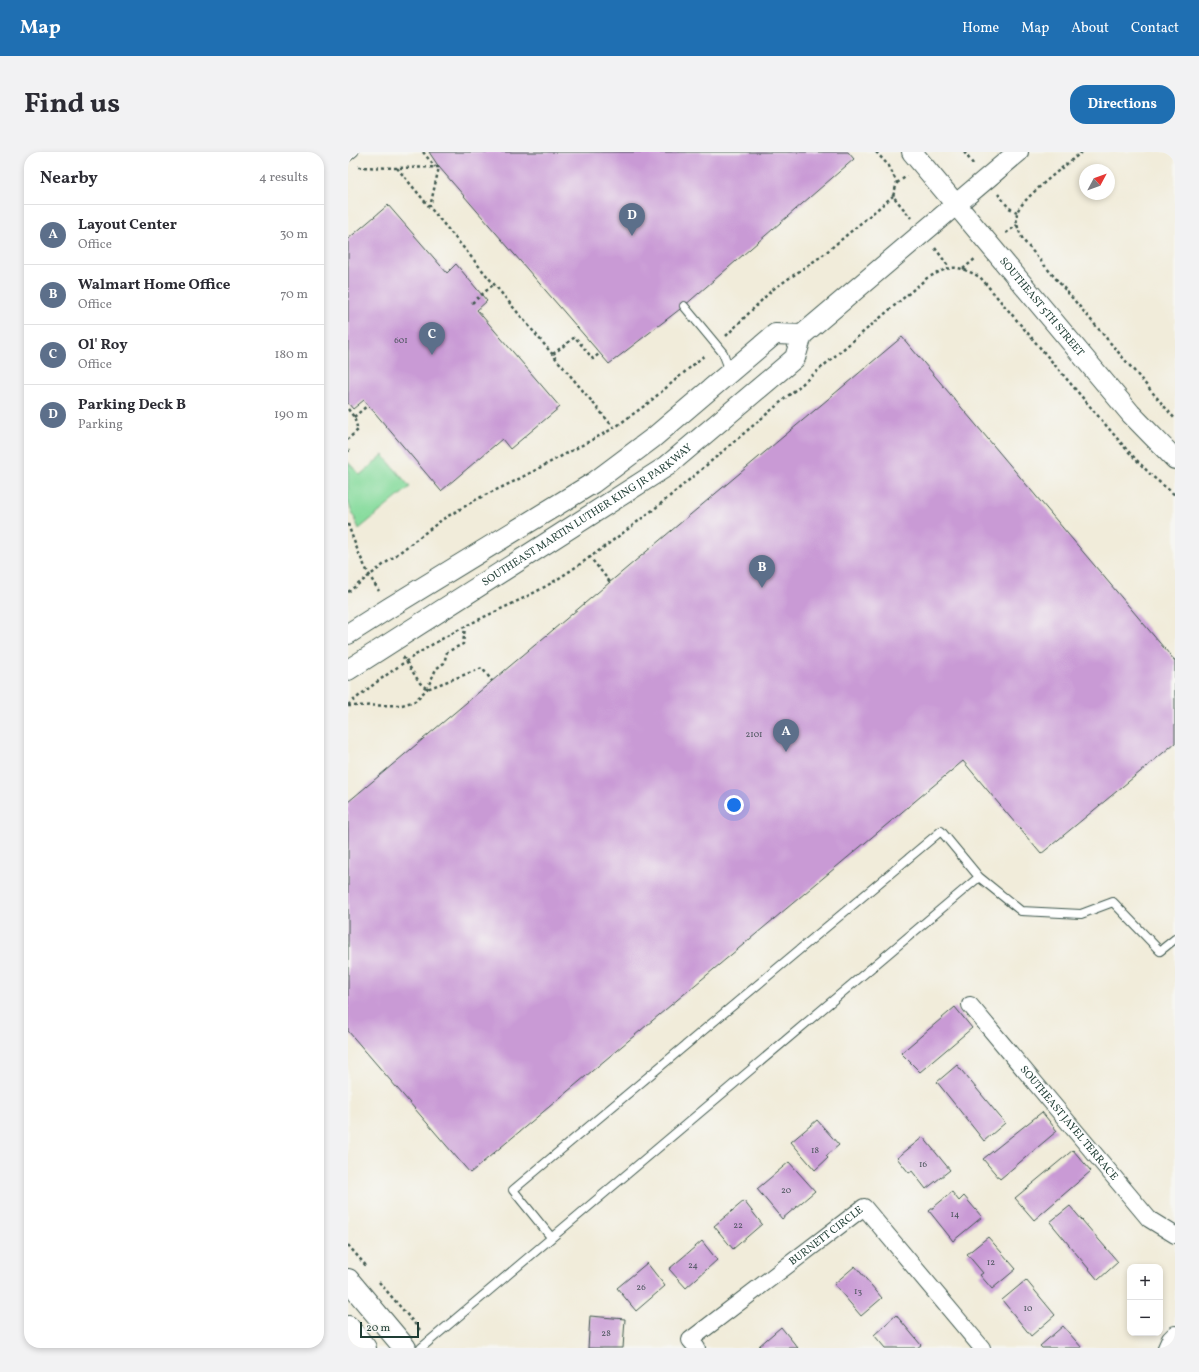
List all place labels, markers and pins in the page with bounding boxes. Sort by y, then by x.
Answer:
pin: D [619,203,645,236]
pin: C [419,322,445,355]
pin: B [749,555,775,588]
pin: A [773,719,799,752]

